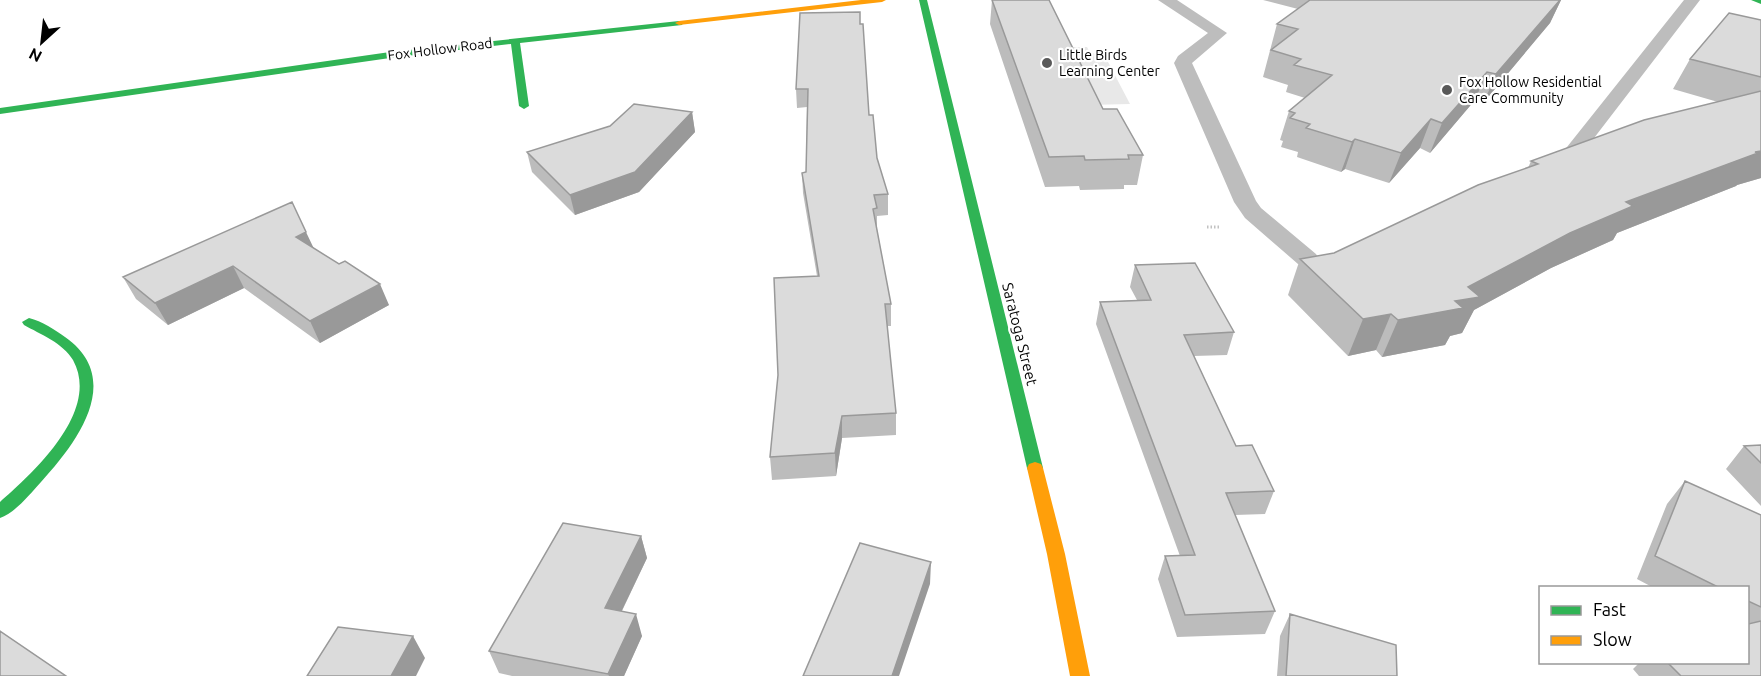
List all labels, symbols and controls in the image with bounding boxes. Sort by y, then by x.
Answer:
north arrow [12,12,72,72]
street label: Fox Hollow Road [387,35,493,63]
text: N [26,45,45,66]
place label: Little Birds Learning Center [1059,47,1160,79]
marker: Little Birds Learning Center [1040,56,1054,70]
place label: Fox Hollow Residential Care Community [1459,74,1602,106]
marker: Fox Hollow Residential Care Community [1440,83,1454,97]
street label: Saratoga Street [999,281,1041,387]
legend [1539,586,1749,664]
text: Fast [1593,599,1626,619]
text: Slow [1593,629,1632,649]

